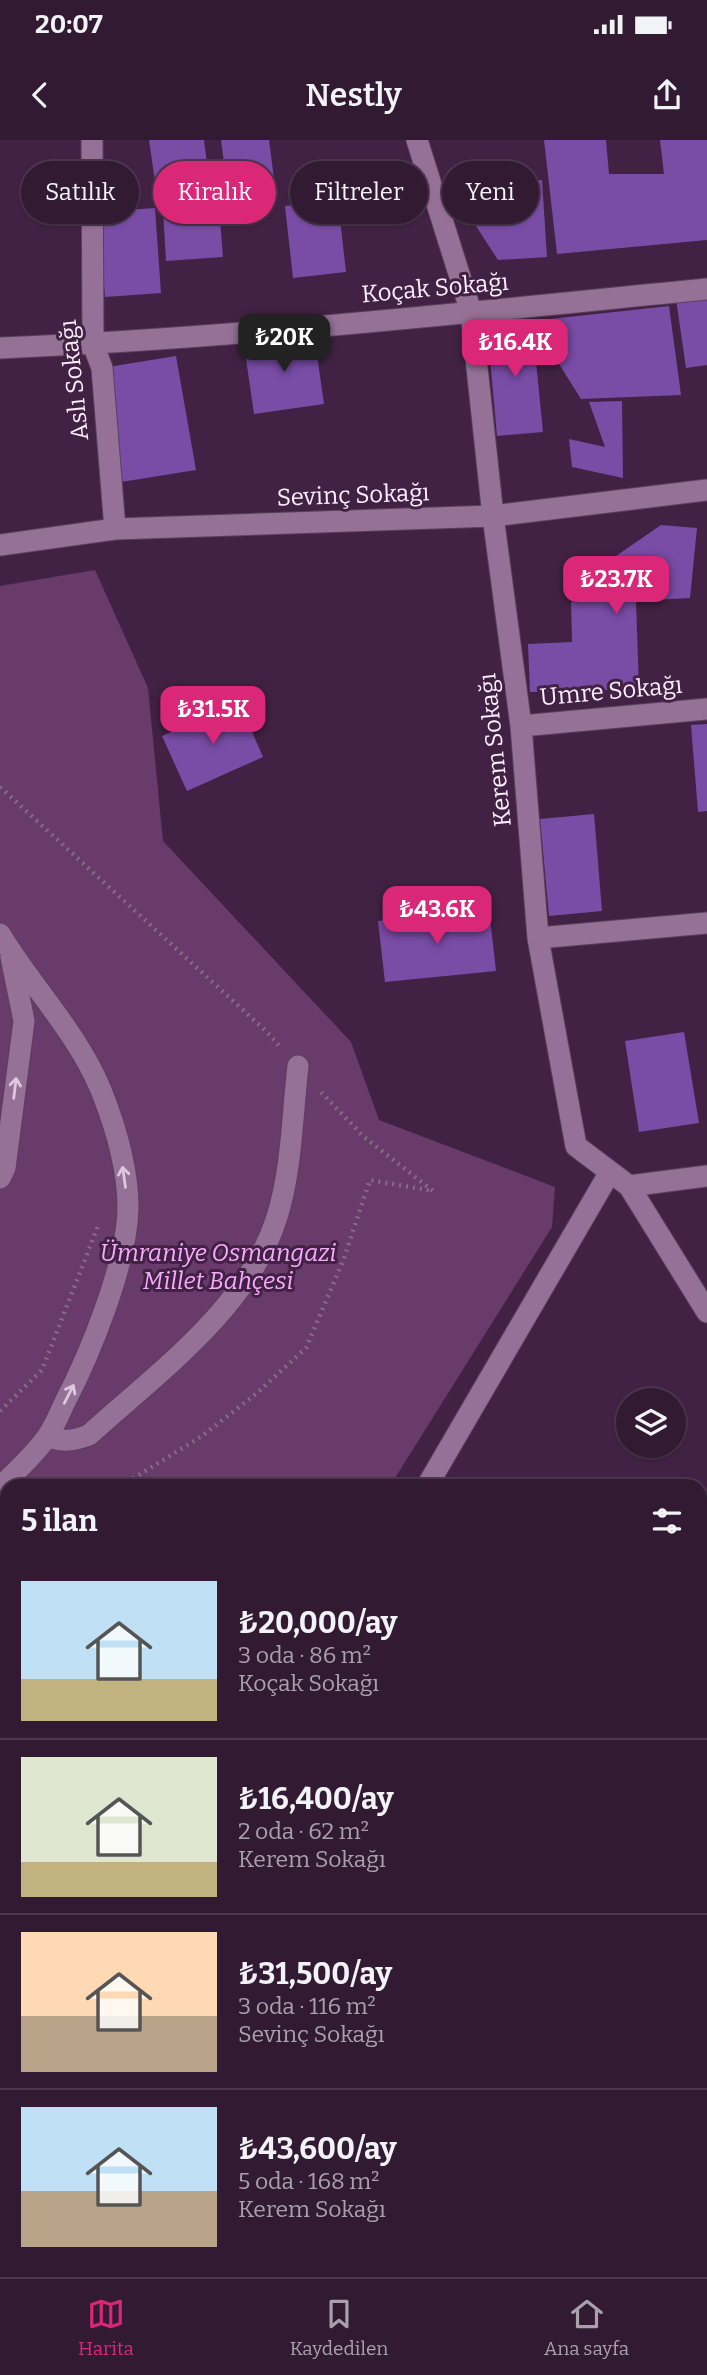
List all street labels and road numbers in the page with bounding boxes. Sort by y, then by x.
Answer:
street label: Koçak Sokağı [360,268,510,308]
street label: Aslı Sokağı [54,318,94,442]
street label: Sevinç Sokağı [276,478,430,512]
street label: Umre Sokağı [539,671,683,711]
street label: Kerem Sokağı [473,672,517,828]

